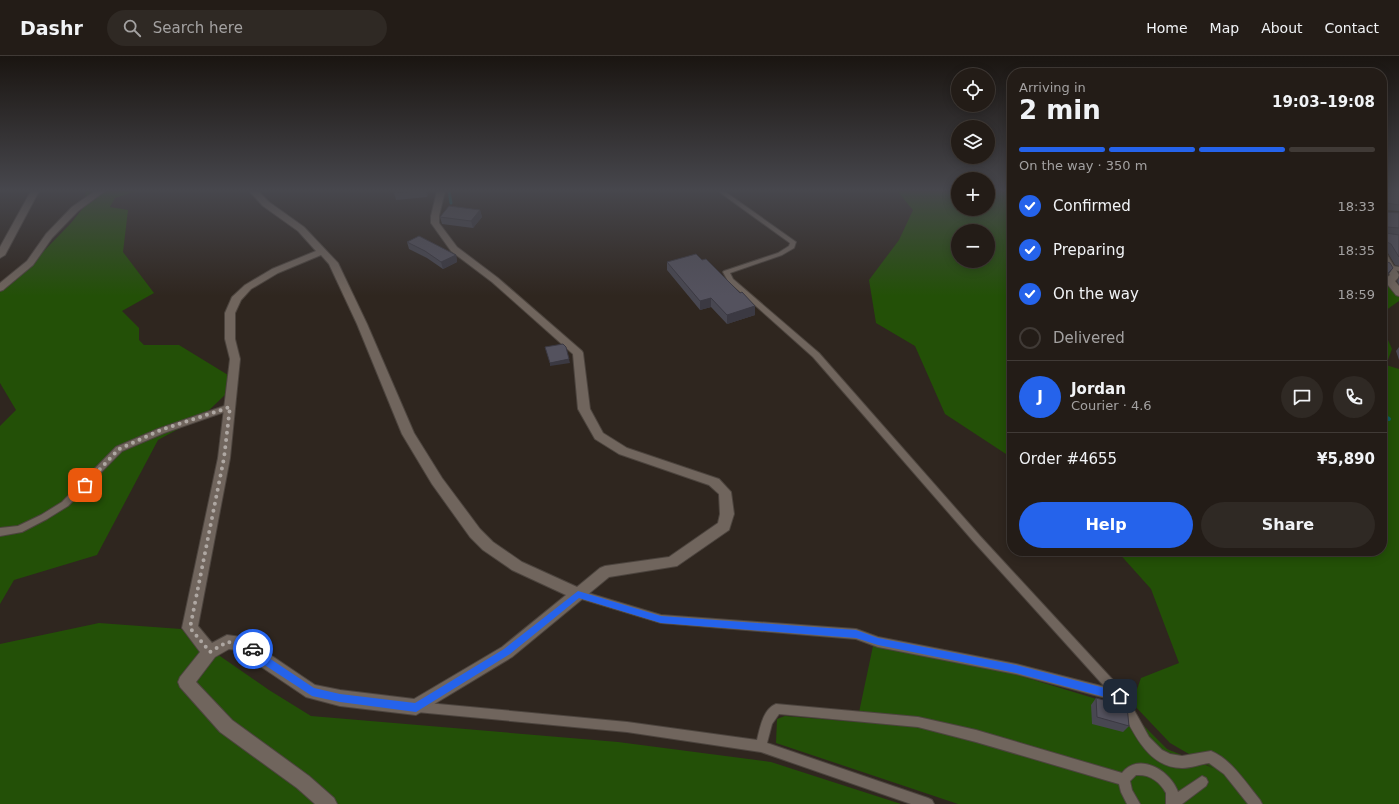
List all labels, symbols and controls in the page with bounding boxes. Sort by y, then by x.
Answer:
search box [107,10,387,46]
text: Dashr [20,17,83,39]
icon: search [121,17,143,39]
text: Search here [153,19,243,37]
text: Home [1146,20,1188,36]
text: Map [1210,20,1239,36]
text: About [1261,20,1303,36]
text: Contact [1325,20,1379,36]
map controls [951,68,995,268]
button: locate [951,68,995,112]
text: Arriving in [1019,80,1086,95]
text: 19:03–19:08 [1272,93,1375,111]
text: 2 min [1019,95,1101,125]
button: layers [951,120,995,164]
text: On the way · 350 m [1019,158,1147,173]
button: + [951,172,995,216]
icon: check [1019,195,1041,217]
text: Confirmed [1053,197,1131,215]
text: 18:33 [1338,199,1375,214]
button: − [951,224,995,268]
icon: check [1019,239,1041,261]
text: Preparing [1053,241,1125,259]
text: 18:35 [1338,243,1375,258]
icon: check [1019,283,1041,305]
text: On the way [1053,285,1139,303]
text: 18:59 [1338,287,1375,302]
text: Delivered [1053,329,1125,347]
button: chat [1281,376,1323,418]
button: phone [1333,376,1375,418]
text: Jordan [1071,380,1126,398]
text: J [1037,388,1043,406]
text: Courier · 4.6 [1071,398,1152,413]
text: Order #4655 [1019,450,1117,468]
text: ¥5,890 [1317,450,1375,468]
pin [68,468,102,502]
icon: bag [74,474,96,496]
button: Help [1019,502,1193,548]
button: Share [1201,502,1375,548]
courier [233,629,273,669]
icon: car [242,638,264,660]
pin [1103,679,1137,713]
icon: home [1109,685,1131,707]

